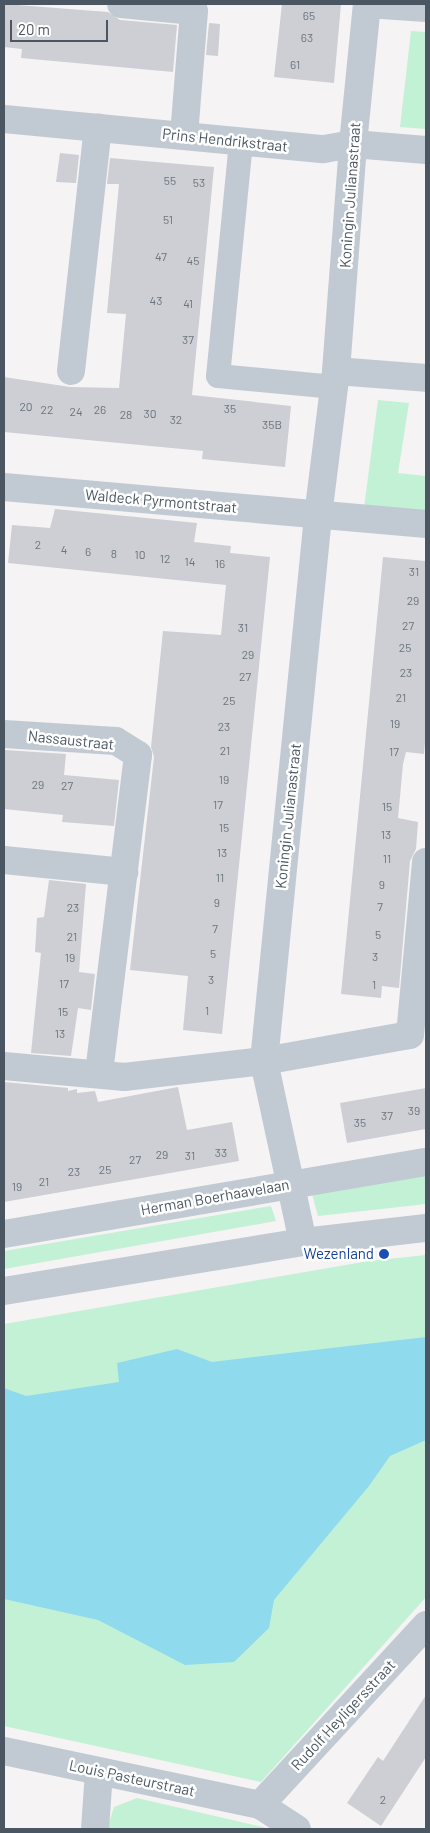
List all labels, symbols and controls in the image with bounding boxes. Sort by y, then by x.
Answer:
house number: 65 [303,9,315,23]
scale bar [12,10,110,42]
text: 20 m [18,20,50,38]
house number: 63 [301,31,313,45]
house number: 61 [290,58,300,72]
street label: Koningin Julianastraat [336,121,364,269]
street label: Prins Hendrikstraat [161,124,289,156]
house number: 55 [164,174,176,188]
house number: 53 [193,176,205,190]
house number: 51 [163,213,173,227]
house number: 47 [155,250,167,264]
house number: 45 [187,254,199,268]
house number: 43 [150,294,162,308]
house number: 41 [183,297,193,311]
house number: 37 [182,333,194,347]
house number: 20 [19,400,33,414]
house number: 35 [224,402,236,416]
house number: 22 [41,403,53,417]
house number: 26 [94,403,106,417]
house number: 24 [69,405,83,419]
house number: 30 [144,407,156,421]
house number: 28 [120,408,132,422]
house number: 32 [170,413,182,427]
house number: 35B [262,418,282,432]
street label: Waldeck Pyrmontstraat [84,485,238,517]
house number: 2 [35,538,41,552]
house number: 4 [61,543,67,557]
house number: 6 [85,545,91,559]
house number: 8 [111,547,117,561]
house number: 10 [135,548,145,562]
house number: 12 [160,552,170,566]
house number: 14 [185,555,195,569]
house number: 16 [215,557,225,571]
house number: 31 [409,565,419,579]
house number: 29 [407,594,419,608]
house number: 27 [402,619,414,633]
house number: 31 [238,621,248,635]
house number: 25 [399,641,411,655]
house number: 29 [242,648,254,662]
house number: 23 [400,666,412,680]
house number: 27 [239,670,251,684]
house number: 21 [396,691,406,705]
house number: 25 [223,694,235,708]
house number: 19 [390,717,400,731]
house number: 23 [218,720,230,734]
street label: Nassaustraat [27,727,115,753]
street label: Koningin Julianastraat [271,742,305,890]
house number: 21 [220,744,230,758]
house number: 17 [389,745,399,759]
house number: 19 [219,773,229,787]
house number: 29 [32,778,44,792]
house number: 27 [61,779,73,793]
house number: 17 [213,798,223,812]
house number: 15 [382,800,392,814]
house number: 15 [219,821,229,835]
house number: 13 [381,828,391,842]
house number: 13 [217,846,227,860]
house number: 11 [383,852,391,866]
house number: 11 [216,871,224,885]
house number: 9 [379,878,385,892]
house number: 9 [214,896,220,910]
house number: 7 [377,900,383,914]
house number: 23 [67,901,79,915]
house number: 7 [212,922,218,936]
house number: 5 [375,928,381,942]
house number: 21 [67,930,77,944]
house number: 5 [210,947,216,961]
house number: 3 [372,950,378,964]
house number: 19 [65,951,75,965]
house number: 3 [208,973,214,987]
house number: 17 [59,977,69,991]
house number: 1 [372,978,376,992]
house number: 1 [205,1004,209,1018]
house number: 15 [58,1005,68,1019]
house number: 13 [55,1027,65,1041]
house number: 39 [408,1104,420,1118]
house number: 37 [381,1109,393,1123]
house number: 35 [354,1116,366,1130]
house number: 33 [215,1146,227,1160]
house number: 29 [156,1148,168,1162]
house number: 31 [185,1149,195,1163]
house number: 27 [129,1153,141,1167]
house number: 25 [99,1163,111,1177]
house number: 23 [68,1165,80,1179]
house number: 21 [39,1175,49,1189]
street label: Herman Boerhaavelaan [139,1175,291,1219]
house number: 19 [12,1180,22,1194]
place label: Wezenland [304,1245,374,1263]
marker: Wezenland [378,1248,390,1260]
street label: Rudolf Heyligersstraat [287,1656,399,1774]
street label: Louis Pasteurstraat [68,1756,196,1800]
house number: 2 [380,1793,386,1807]

